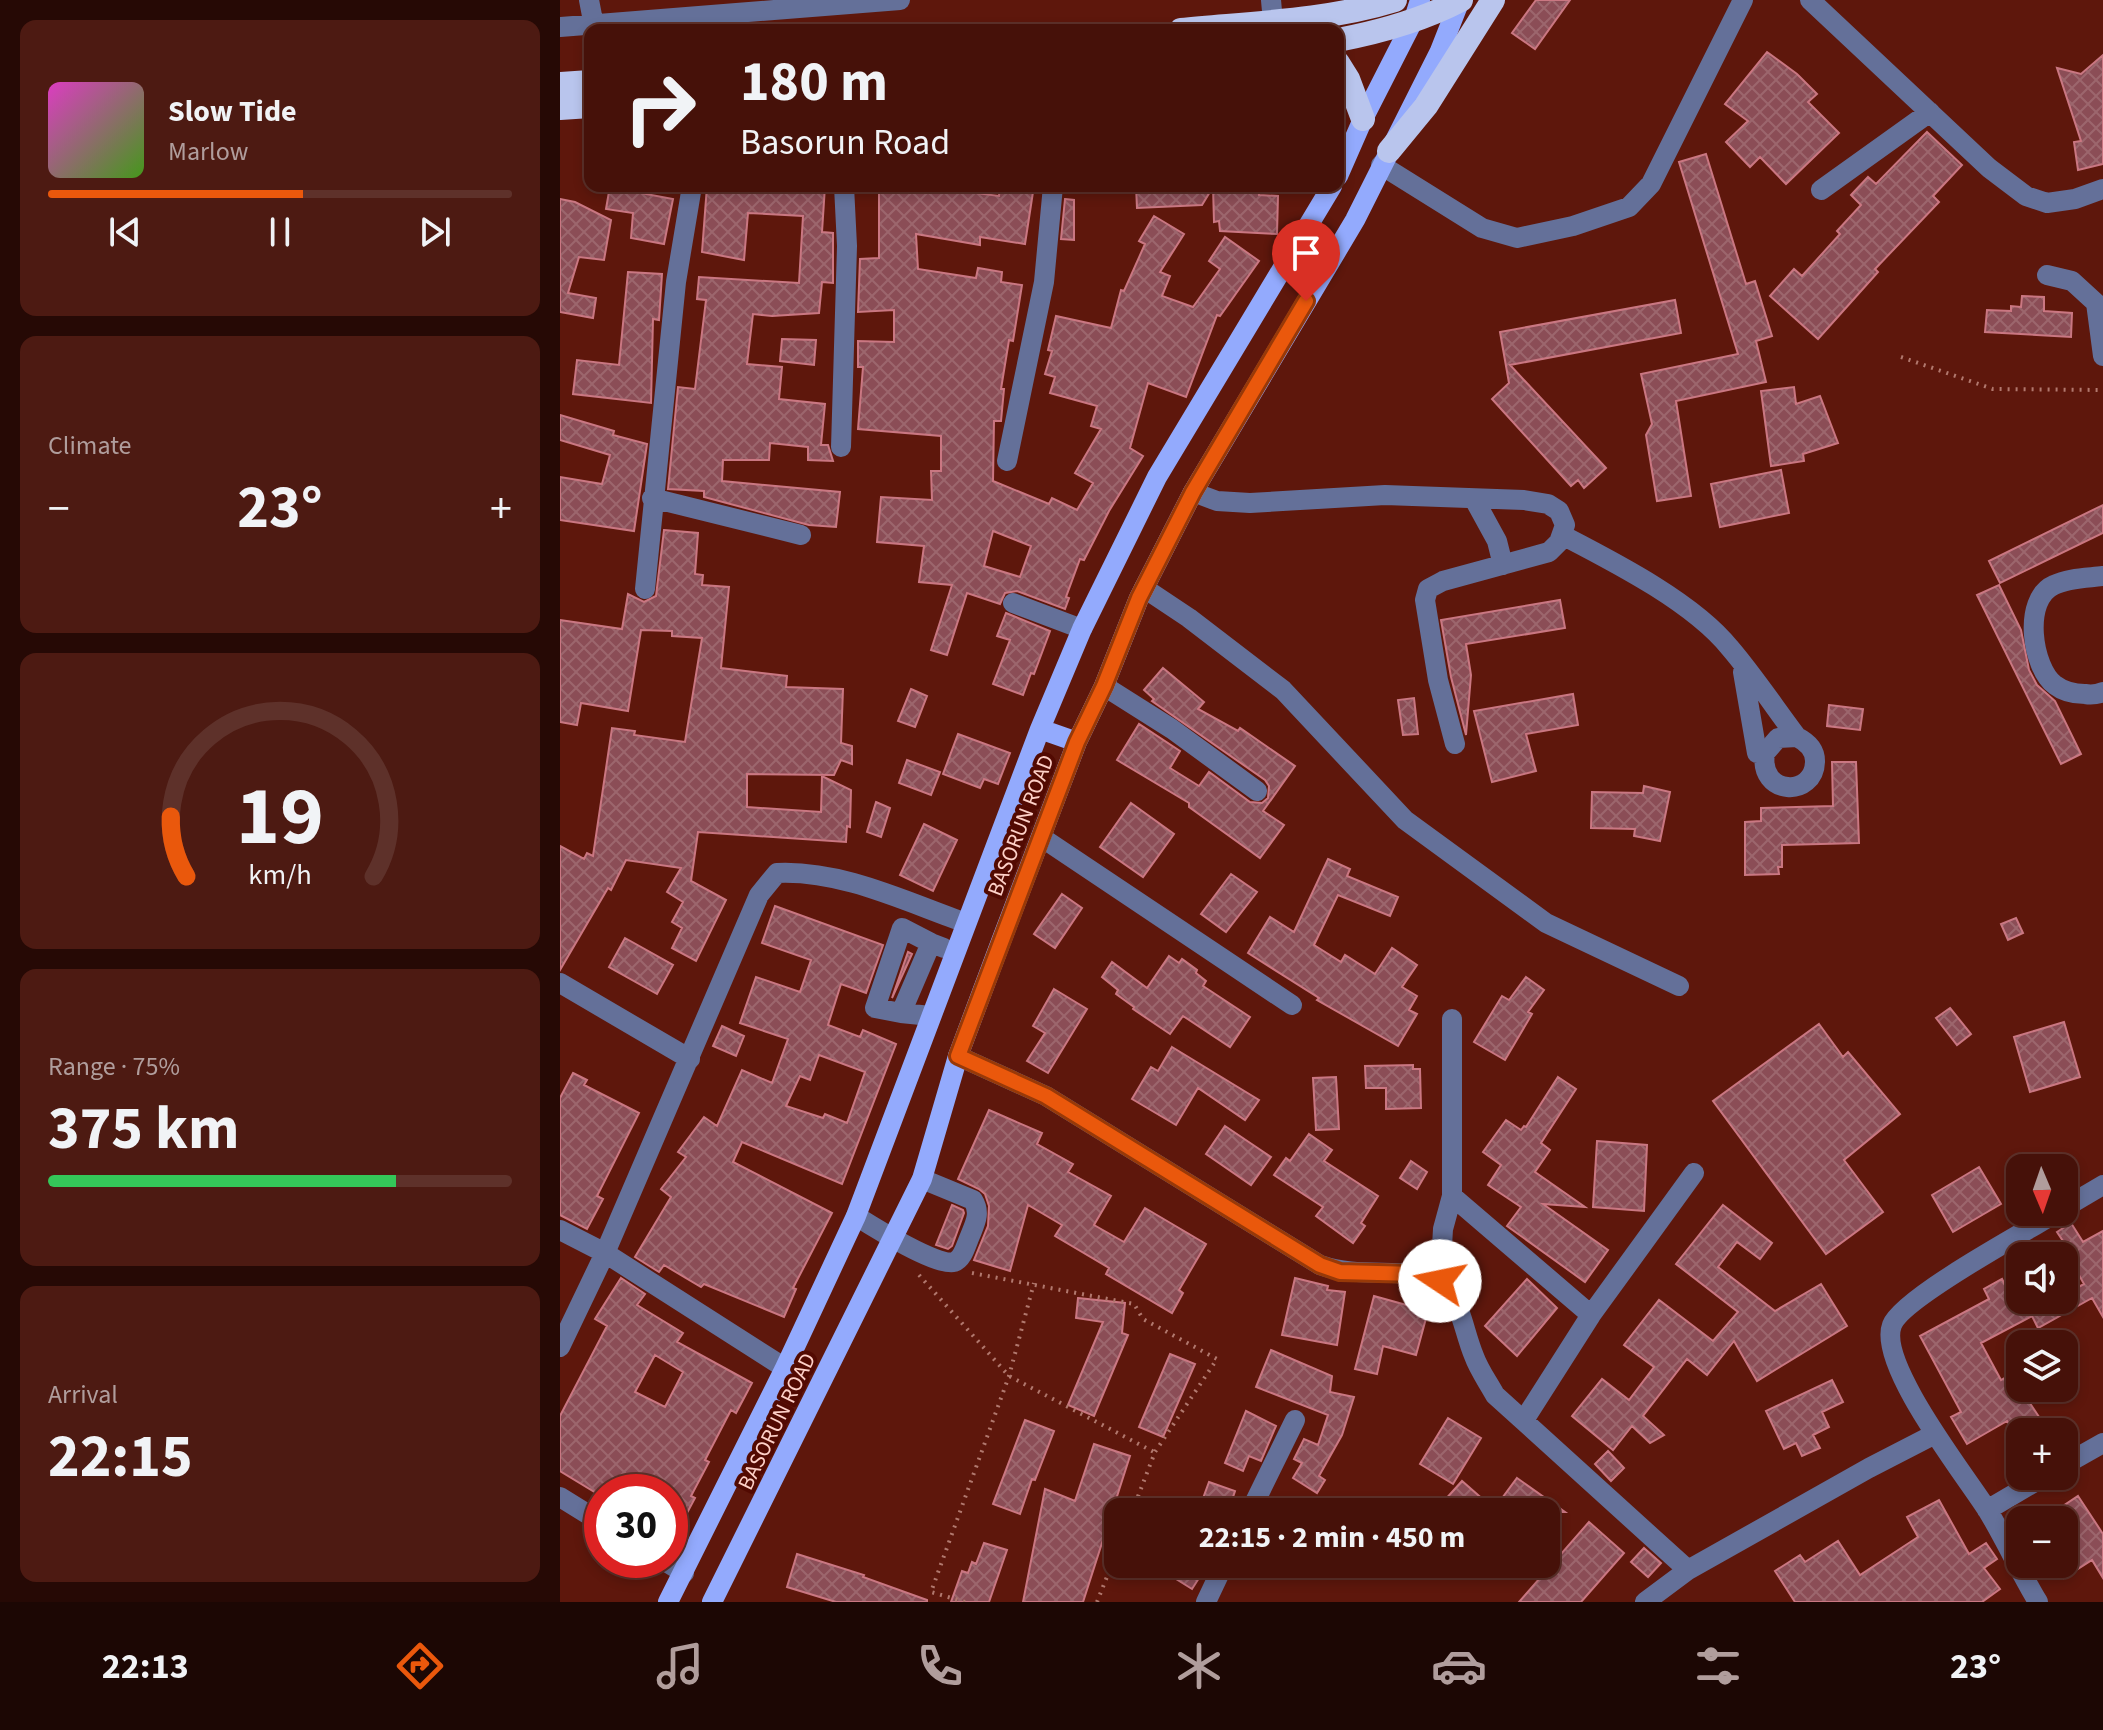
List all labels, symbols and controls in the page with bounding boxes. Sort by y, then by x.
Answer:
text: 180 m [740,43,888,122]
icon: right [608,56,712,160]
text: Slow Tide [168,90,297,133]
text: Basorun Road [740,117,950,168]
text: Marlow [168,133,248,170]
icon: previous [103,210,147,254]
icon: pause [258,210,302,254]
icon: next [413,210,457,254]
pin [1272,219,1340,301]
icon: arrive [1284,231,1328,275]
text: Climate [48,427,132,464]
text: 23° [237,466,323,551]
text: − [48,478,70,541]
text: + [490,478,512,541]
street label: BASORUN ROAD [979,750,1063,901]
text: 19 [236,758,324,876]
text: km/h [248,855,312,895]
text: Range · 75% [48,1048,180,1085]
text: 375 km [48,1087,239,1172]
north arrow [2006,1154,2078,1226]
map controls [2006,1154,2078,1578]
position arrow [1398,1239,1482,1323]
button: sound [2006,1242,2078,1314]
button: layers [2006,1330,2078,1402]
street label: BASORUN ROAD [730,1347,824,1495]
text: Arrival [48,1376,118,1413]
text: 22:15 [48,1415,193,1500]
button: + [2006,1418,2078,1490]
speed limit sign: 30 [584,1474,688,1578]
button: − [2006,1506,2078,1578]
text: 22:15 · 2 min · 450 m [1199,1516,1465,1559]
icon: directions [392,1638,448,1694]
icon: music [652,1638,708,1694]
icon: phone [912,1638,968,1694]
icon: climate [1171,1638,1227,1694]
icon: car [1431,1638,1487,1694]
icon: filters [1690,1638,1746,1694]
text: 22:13 [102,1641,189,1692]
text: 23° [1950,1641,2001,1692]

